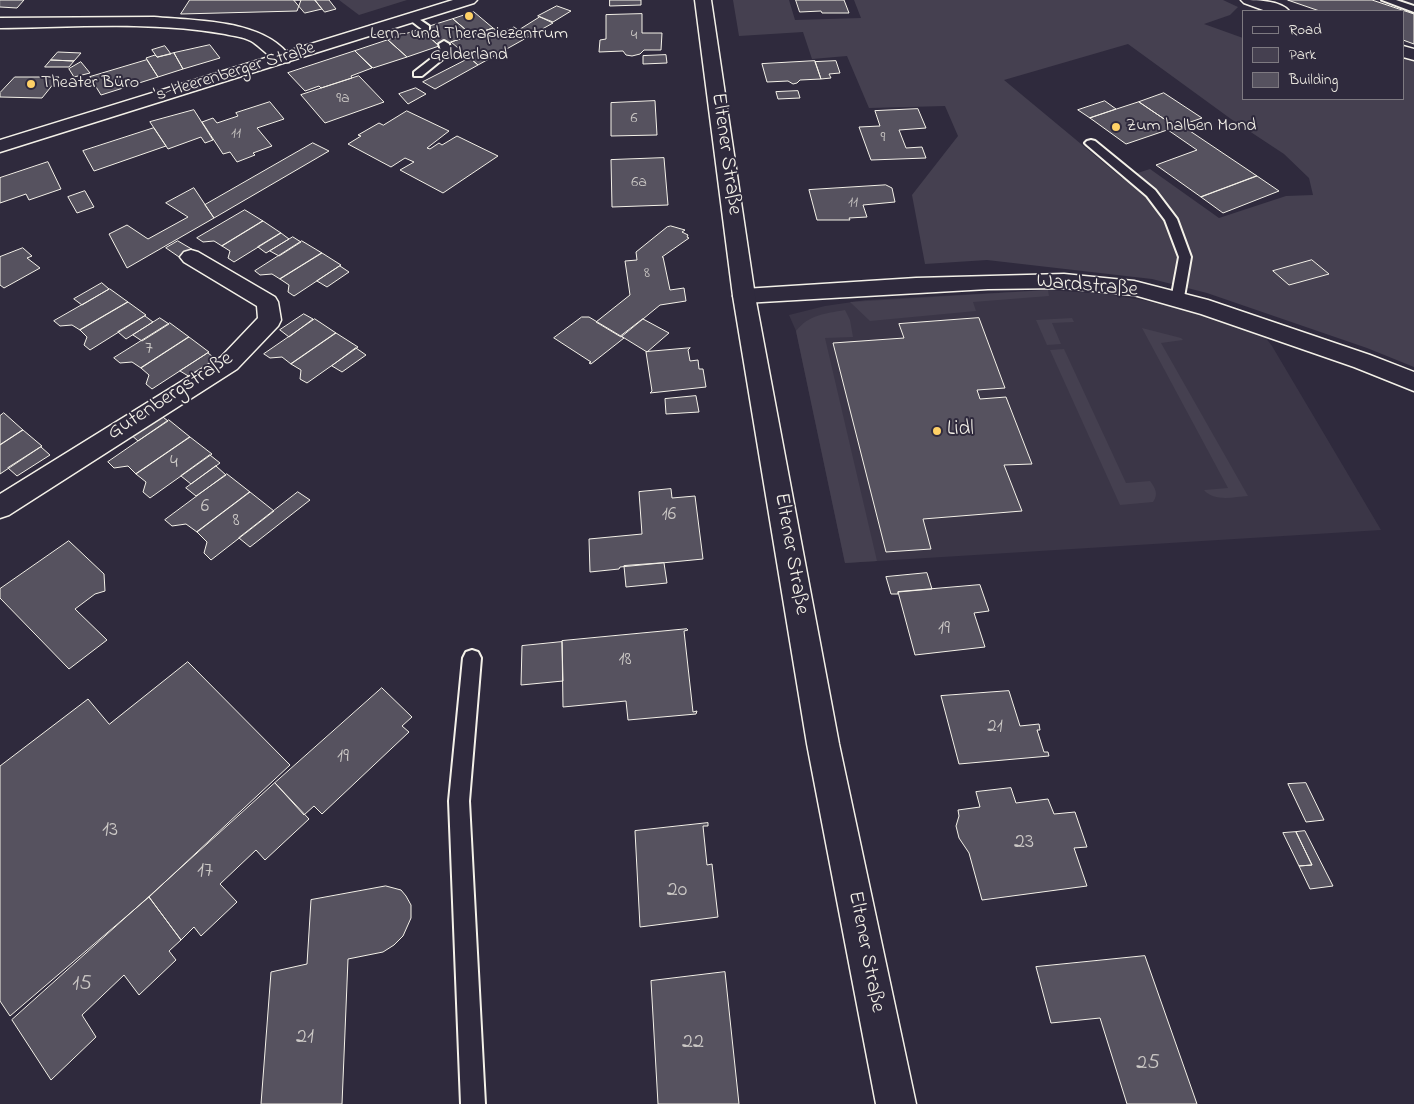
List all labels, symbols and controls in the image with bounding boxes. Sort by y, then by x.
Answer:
marker: Lern- und Therapiezentrum Gelderland [463,10,475,22]
legend [1242,10,1404,100]
text: Road [1289,19,1322,41]
place label: Lern- und Therapiezentrum Gelderland [370,24,568,66]
house number: 4 [631,26,637,46]
street label: 's-Heerenberger Straße [152,38,318,108]
text: Park [1289,44,1316,66]
text: Building [1289,69,1338,91]
place label: Theater Büro [41,73,139,95]
marker: Theater Büro [25,78,37,90]
house number: 9a [336,89,350,109]
street label: Eltener Straße [704,91,746,217]
house number: 6 [630,109,638,129]
place label: Zum halben Mond [1126,116,1256,138]
marker: Zum halben Mond [1110,121,1122,133]
house number: 11 [231,124,241,144]
house number: 9 [881,128,885,148]
house number: 6a [631,173,647,193]
house number: 11 [848,193,858,213]
house number: 8 [644,264,650,284]
street label: Wardstraße [1035,270,1139,304]
house number: 7 [145,339,153,361]
street label: Gutenbergstraße [104,347,238,447]
place label: Lidl [947,418,974,444]
marker: Lidl [931,425,943,437]
house number: 4 [170,453,178,475]
street label: Eltener Straße [767,491,813,617]
house number: 6 [201,497,209,519]
house number: 16 [662,505,676,527]
house number: 8 [232,511,240,533]
house number: 19 [938,619,950,641]
house number: 18 [618,650,632,672]
house number: 21 [987,717,1003,739]
house number: 19 [337,747,349,769]
house number: 13 [102,818,118,844]
house number: 23 [1014,830,1034,856]
house number: 17 [197,859,213,885]
house number: 20 [667,878,687,904]
street label: Eltener Straße [841,889,889,1015]
house number: 15 [72,972,92,998]
house number: 21 [296,1025,314,1051]
house number: 22 [682,1030,704,1056]
house number: 25 [1136,1051,1160,1077]

